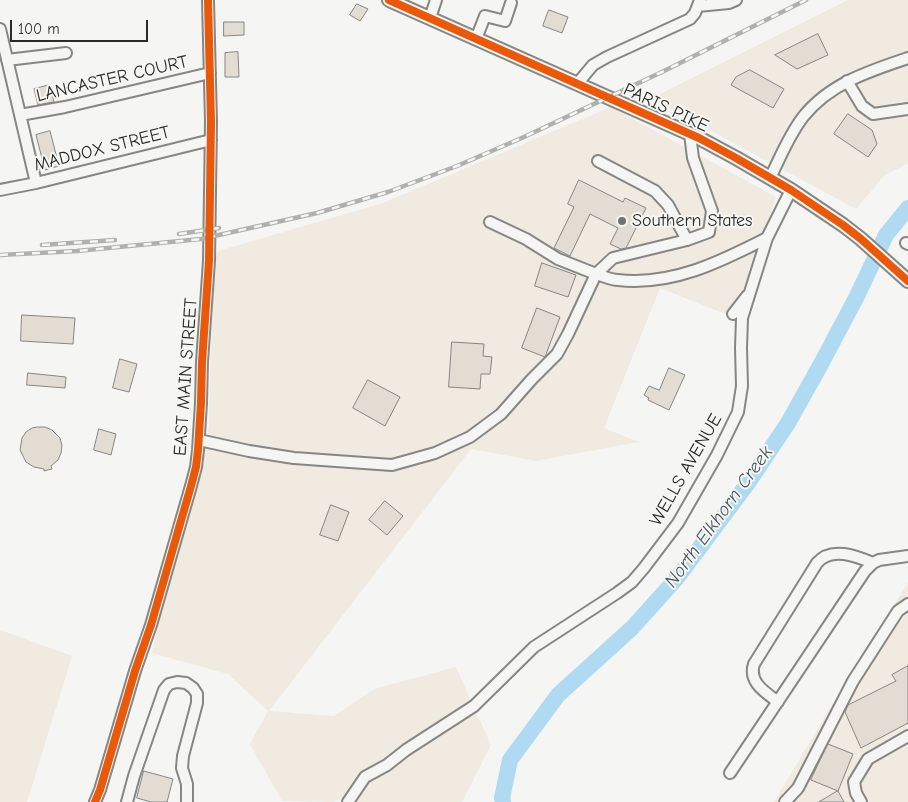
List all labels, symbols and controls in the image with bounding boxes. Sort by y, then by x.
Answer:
scale bar [12,10,150,42]
text: 100 m [18,20,60,38]
street label: LANCASTER COURT [34,51,190,107]
street label: PARIS PIKE [620,79,712,137]
street label: MADDOX STREET [32,122,172,176]
place label: Southern States [632,210,753,232]
marker: Southern States [616,215,628,227]
street label: EAST MAIN STREET [170,297,202,457]
street label: WELLS AVENUE [645,410,727,530]
water label: North Elkhorn Creek [660,442,778,592]

